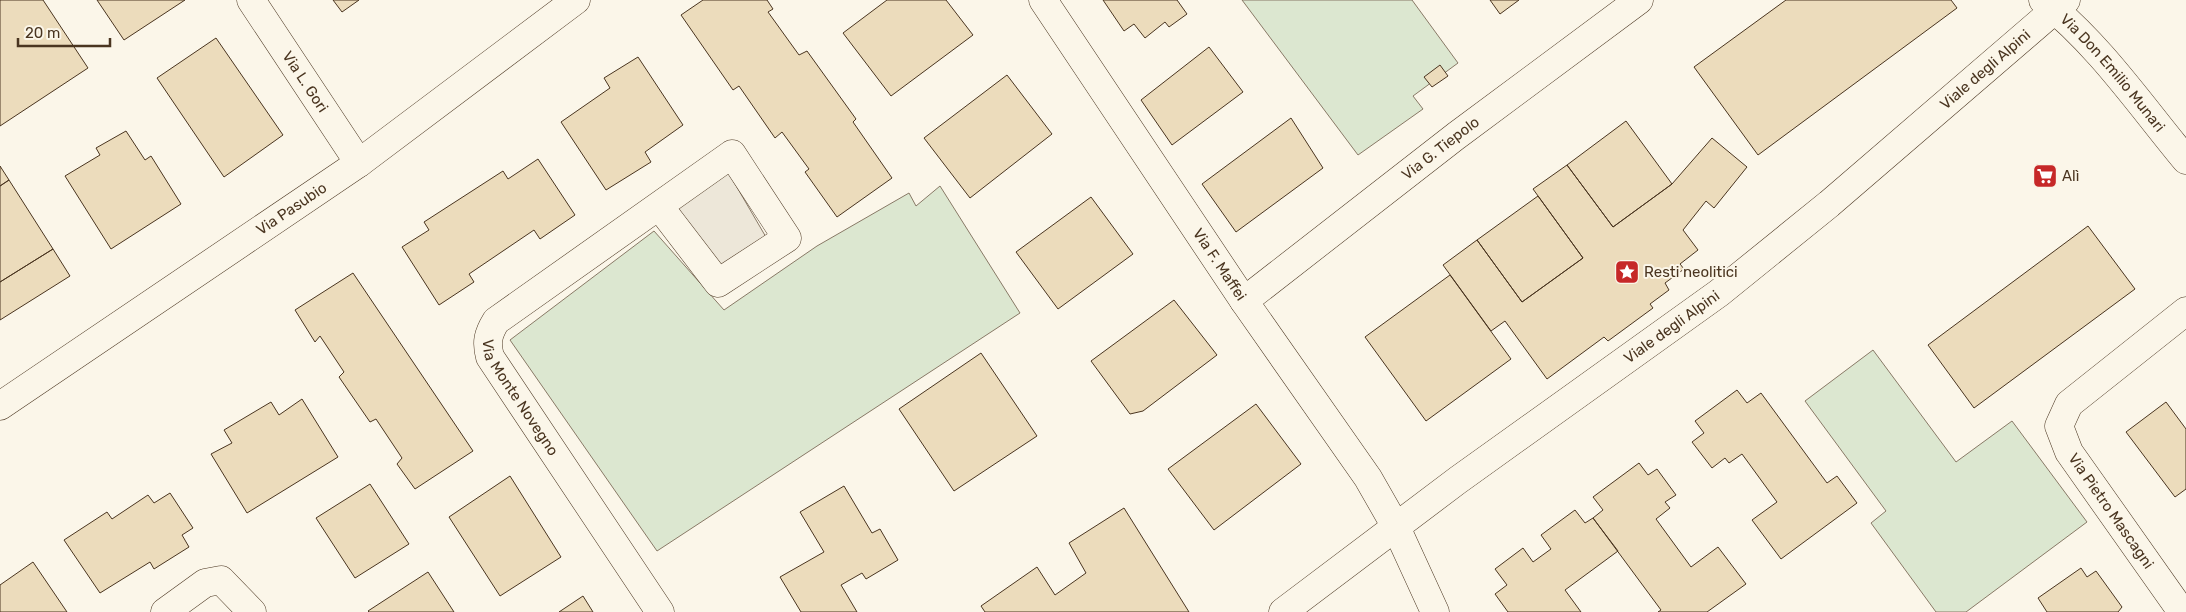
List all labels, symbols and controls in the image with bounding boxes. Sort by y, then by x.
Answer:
street label: Via Don Emilio Munari [2057,10,2169,135]
scale bar [18,15,110,47]
text: 20 m [25,24,60,42]
street label: Viale degli Alpini [1936,26,2034,113]
street label: Via L. Gori [278,48,332,116]
street label: Via G. Tiepolo [1398,113,1483,184]
supermarket icon: Alì [2032,163,2058,189]
place label: Alì [2062,167,2079,185]
street label: Via Pasubio [253,179,330,239]
street label: Via F. Maffei [1189,225,1250,304]
place icon: Resti neolitici [1614,259,1640,285]
place label: Resti neolitici [1644,263,1738,281]
street label: Viale degli Alpini [1620,287,1723,367]
street label: Via Monte Novegno [479,339,562,459]
street label: Via Pietro Mascagni [2064,450,2158,572]

